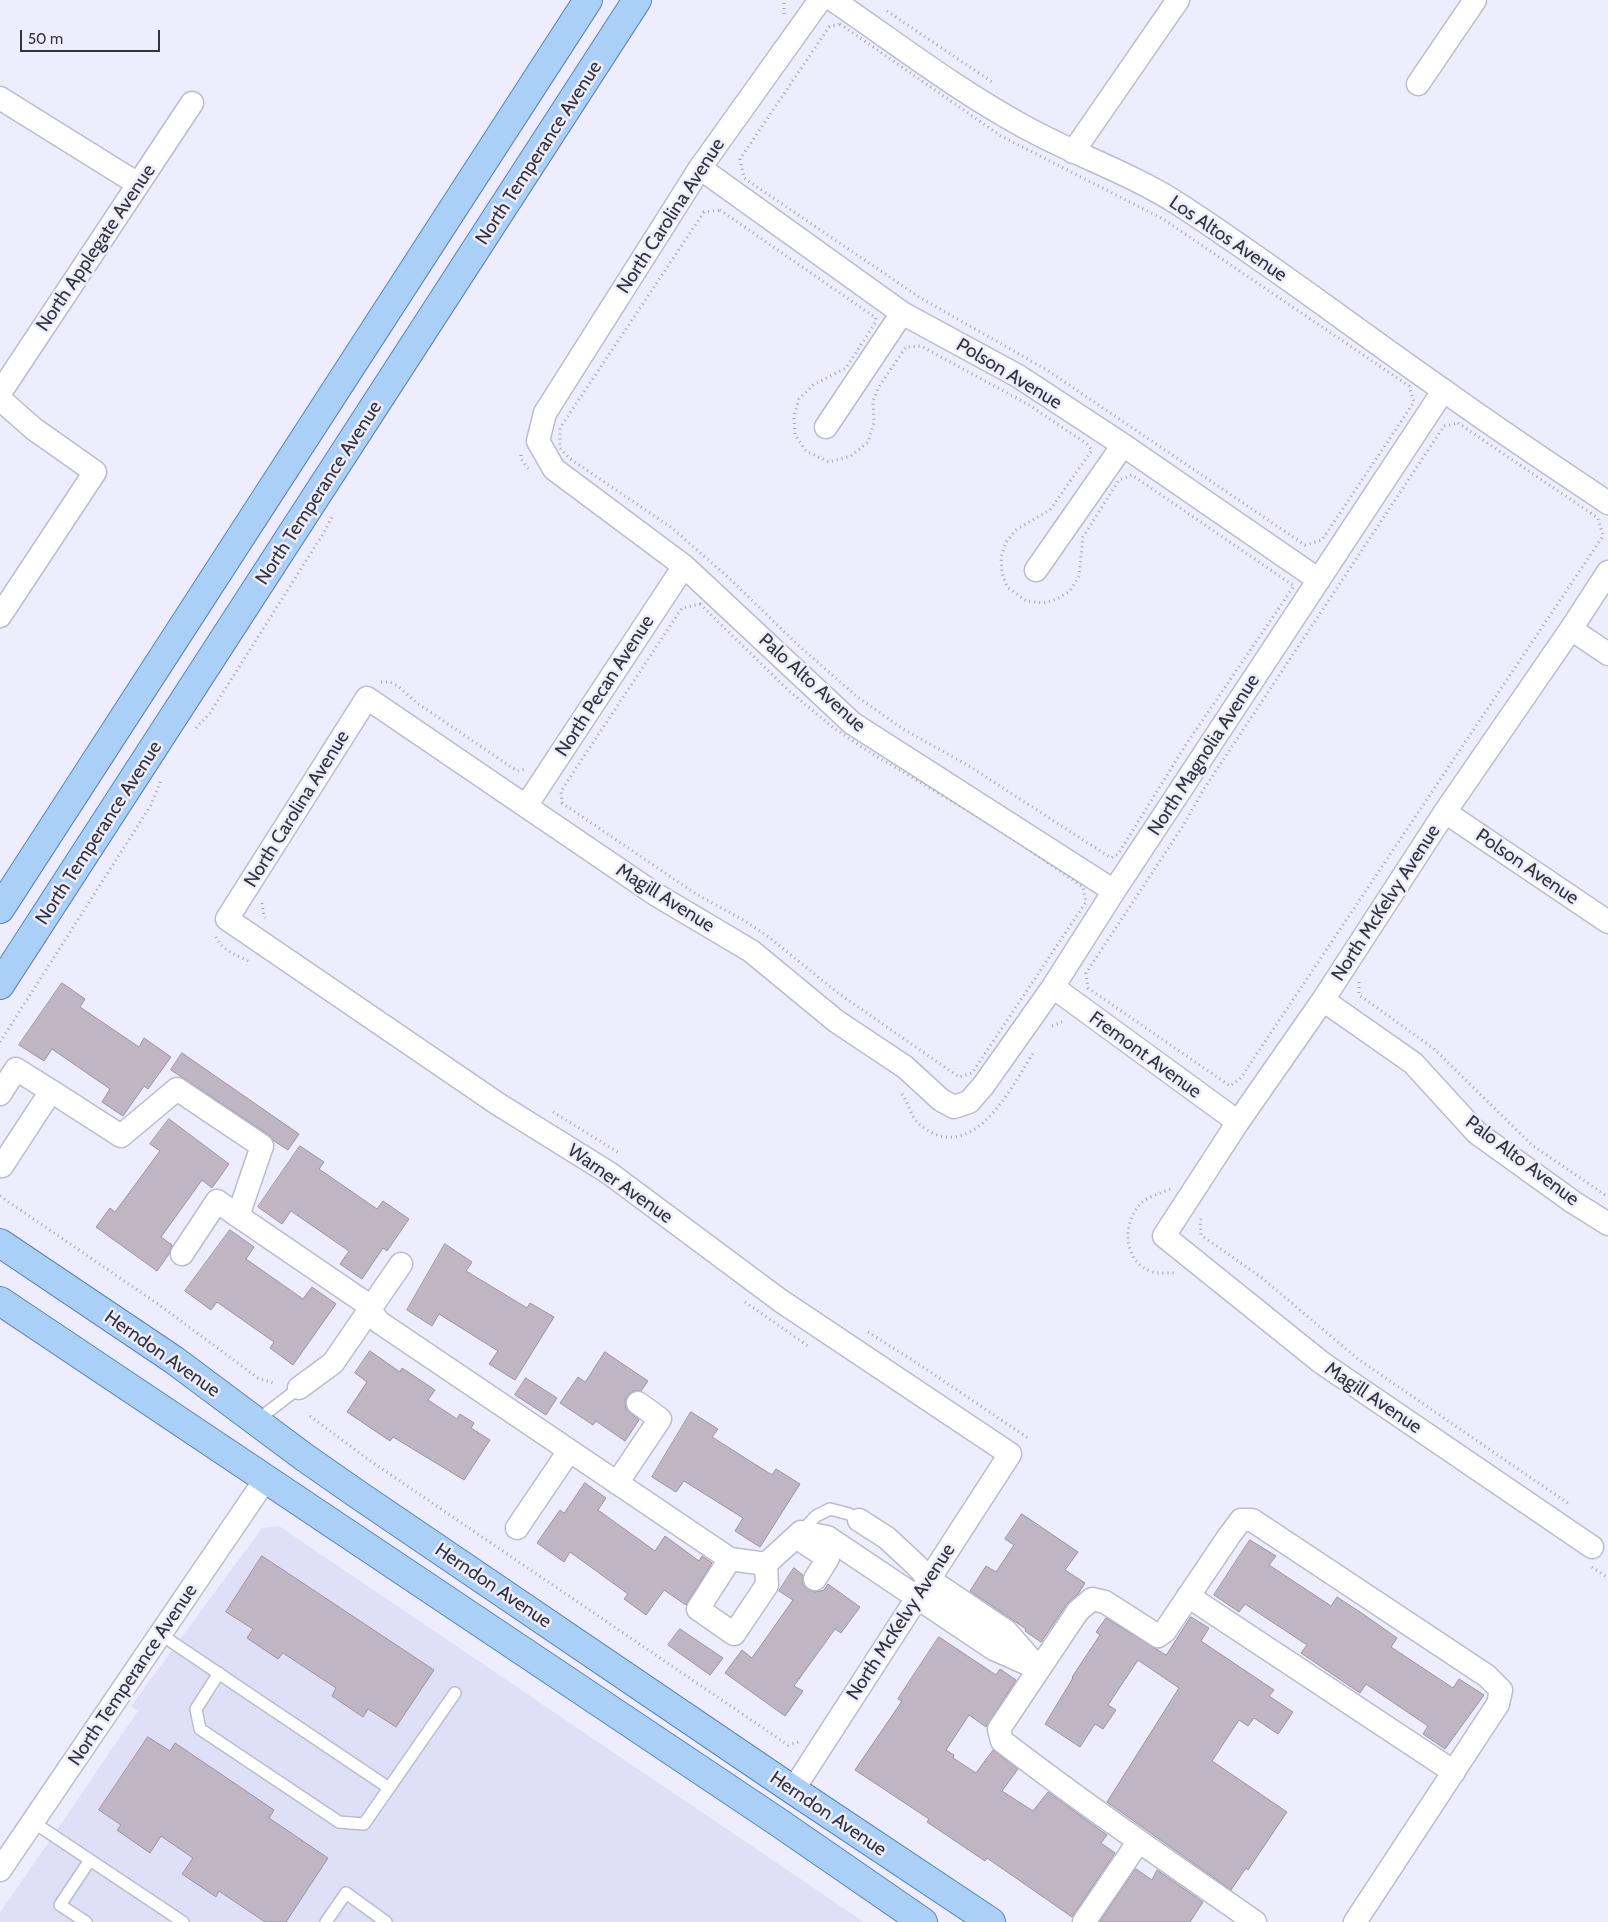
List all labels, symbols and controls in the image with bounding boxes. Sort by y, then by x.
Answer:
scale bar [22,20,162,52]
text: 50 m [28,30,63,48]
street label: North Temperance Avenue [471,57,607,249]
street label: North Carolina Avenue [612,134,730,298]
street label: North Applegate Avenue [32,160,160,336]
street label: Los Altos Avenue [1165,191,1291,287]
street label: Polson Avenue [952,334,1066,414]
street label: North Temperance Avenue [251,397,387,589]
street label: North Pecan Avenue [551,611,659,761]
street label: Palo Alto Avenue [754,629,870,737]
street label: North Magnolia Avenue [1143,670,1265,840]
street label: North Carolina Avenue [240,726,354,892]
street label: North Temperance Avenue [31,737,167,929]
street label: North McKelvy Avenue [1327,821,1445,985]
street label: Polson Avenue [1471,824,1583,910]
street label: Magill Avenue [612,859,718,937]
street label: Fremont Avenue [1084,1007,1206,1103]
street label: Palo Alto Avenue [1461,1111,1583,1211]
street label: Warner Avenue [563,1139,677,1229]
street label: Herndon Avenue [100,1306,224,1402]
street label: Magill Avenue [1320,1357,1426,1439]
street label: Herndon Avenue [430,1539,556,1633]
street label: North McKelvy Avenue [842,1540,960,1704]
street label: North Temperance Avenue [64,1580,202,1770]
street label: Herndon Avenue [765,1767,891,1861]

